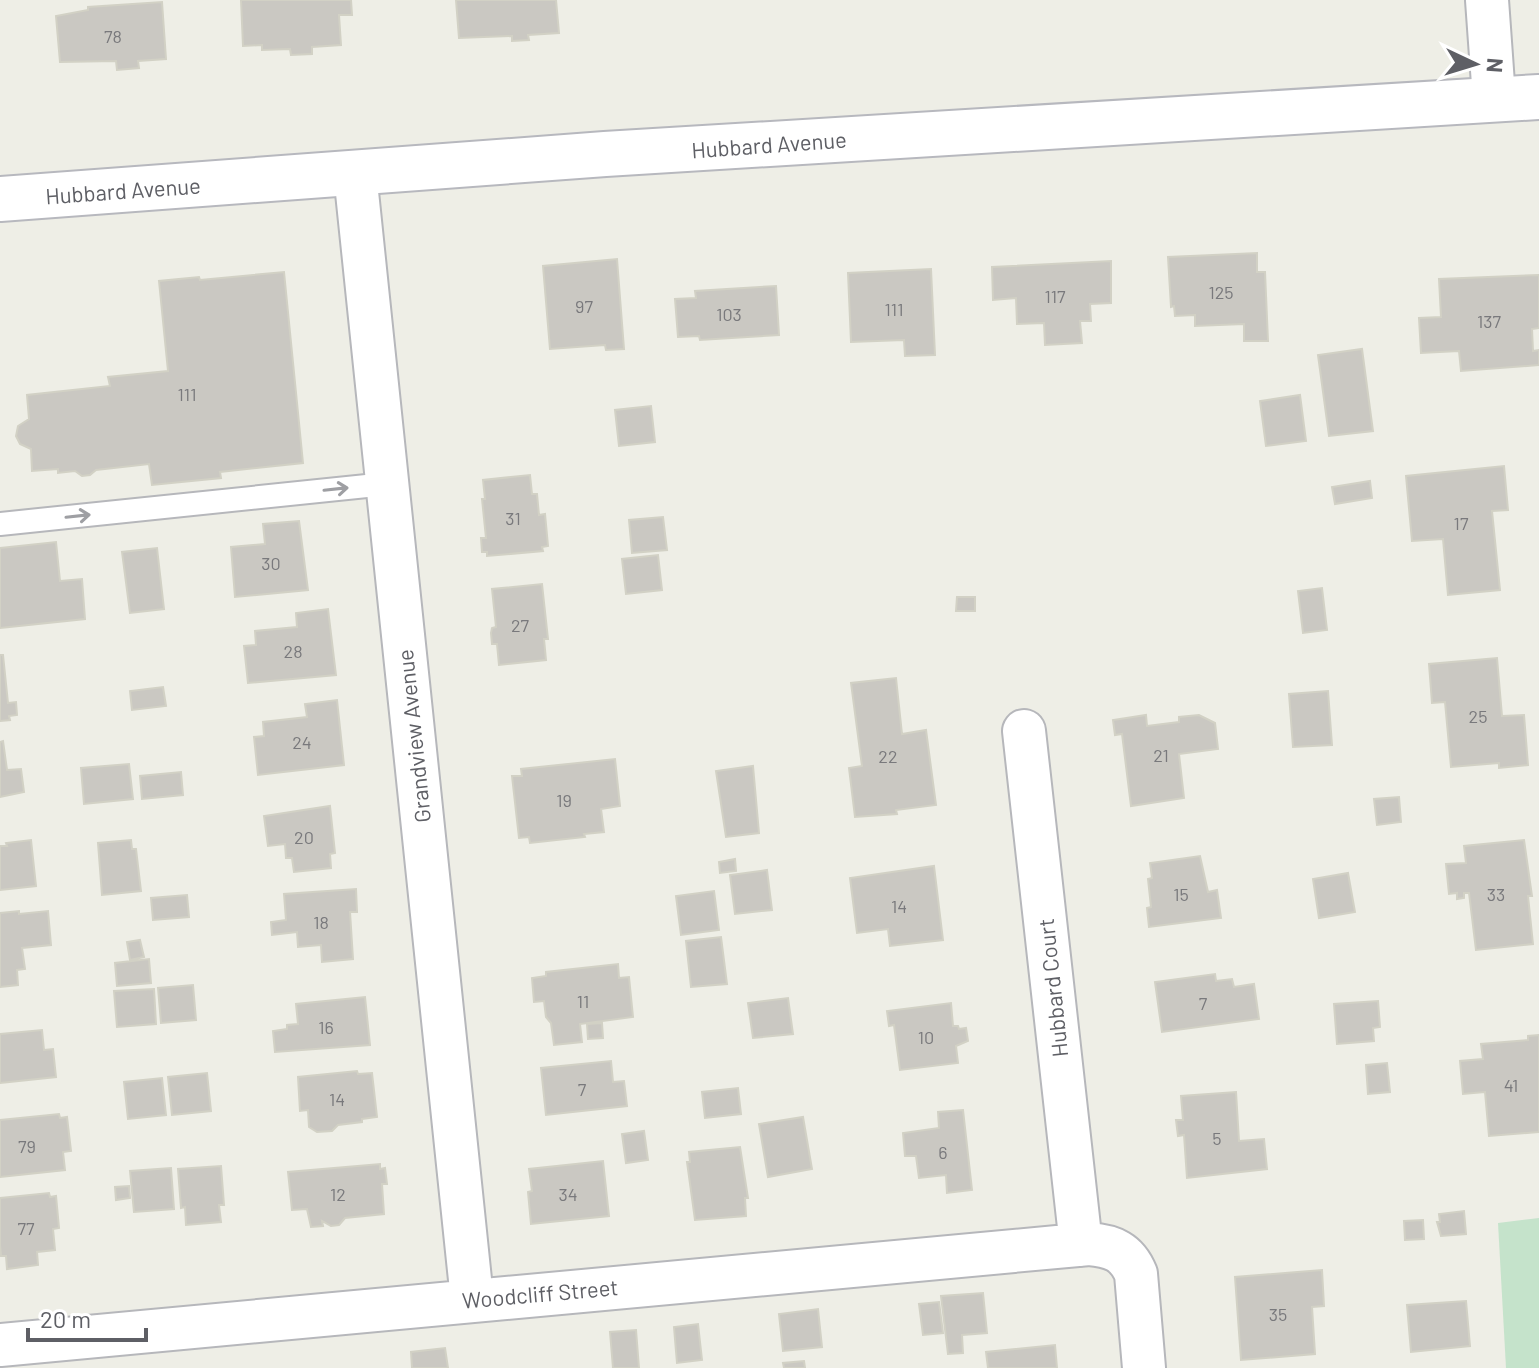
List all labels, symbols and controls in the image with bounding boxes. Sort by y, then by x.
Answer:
north arrow [1435,24,1515,104]
house number: 78 [104,25,122,47]
text: N [1482,57,1509,74]
street label: Hubbard Avenue [690,126,848,162]
street label: Hubbard Avenue [44,172,202,208]
house number: 125 [1208,281,1234,303]
house number: 117 [1044,285,1066,307]
house number: 97 [575,295,593,317]
house number: 111 [884,298,904,320]
house number: 103 [716,303,742,325]
house number: 137 [1477,310,1502,332]
house number: 111 [177,383,197,405]
one-way arrow [322,482,349,497]
house number: 31 [505,507,521,529]
one-way arrow [64,509,91,524]
house number: 17 [1454,512,1469,534]
house number: 30 [261,552,281,574]
house number: 27 [511,614,530,636]
house number: 28 [283,640,303,662]
street label: Grandview Avenue [391,648,435,824]
house number: 25 [1469,705,1487,727]
house number: 24 [292,731,312,753]
house number: 21 [1153,744,1169,766]
house number: 22 [878,745,898,767]
house number: 19 [556,789,572,811]
house number: 20 [294,826,314,848]
house number: 15 [1173,883,1189,905]
house number: 33 [1487,883,1505,905]
house number: 14 [891,895,907,917]
house number: 18 [313,911,329,933]
street label: Hubbard Court [1032,917,1072,1059]
house number: 11 [577,990,589,1012]
house number: 7 [1199,992,1208,1014]
house number: 16 [318,1016,334,1038]
house number: 10 [918,1026,934,1048]
house number: 41 [1504,1074,1518,1096]
house number: 7 [578,1078,587,1100]
house number: 14 [329,1088,345,1110]
house number: 5 [1212,1127,1222,1149]
house number: 79 [18,1135,36,1157]
house number: 6 [938,1141,948,1163]
house number: 12 [330,1183,346,1205]
house number: 34 [558,1183,578,1205]
house number: 77 [17,1217,35,1239]
street label: Woodcliff Street [461,1273,619,1313]
scale bar [28,1292,146,1342]
house number: 35 [1269,1303,1287,1325]
text: 20 m [40,1304,91,1333]

